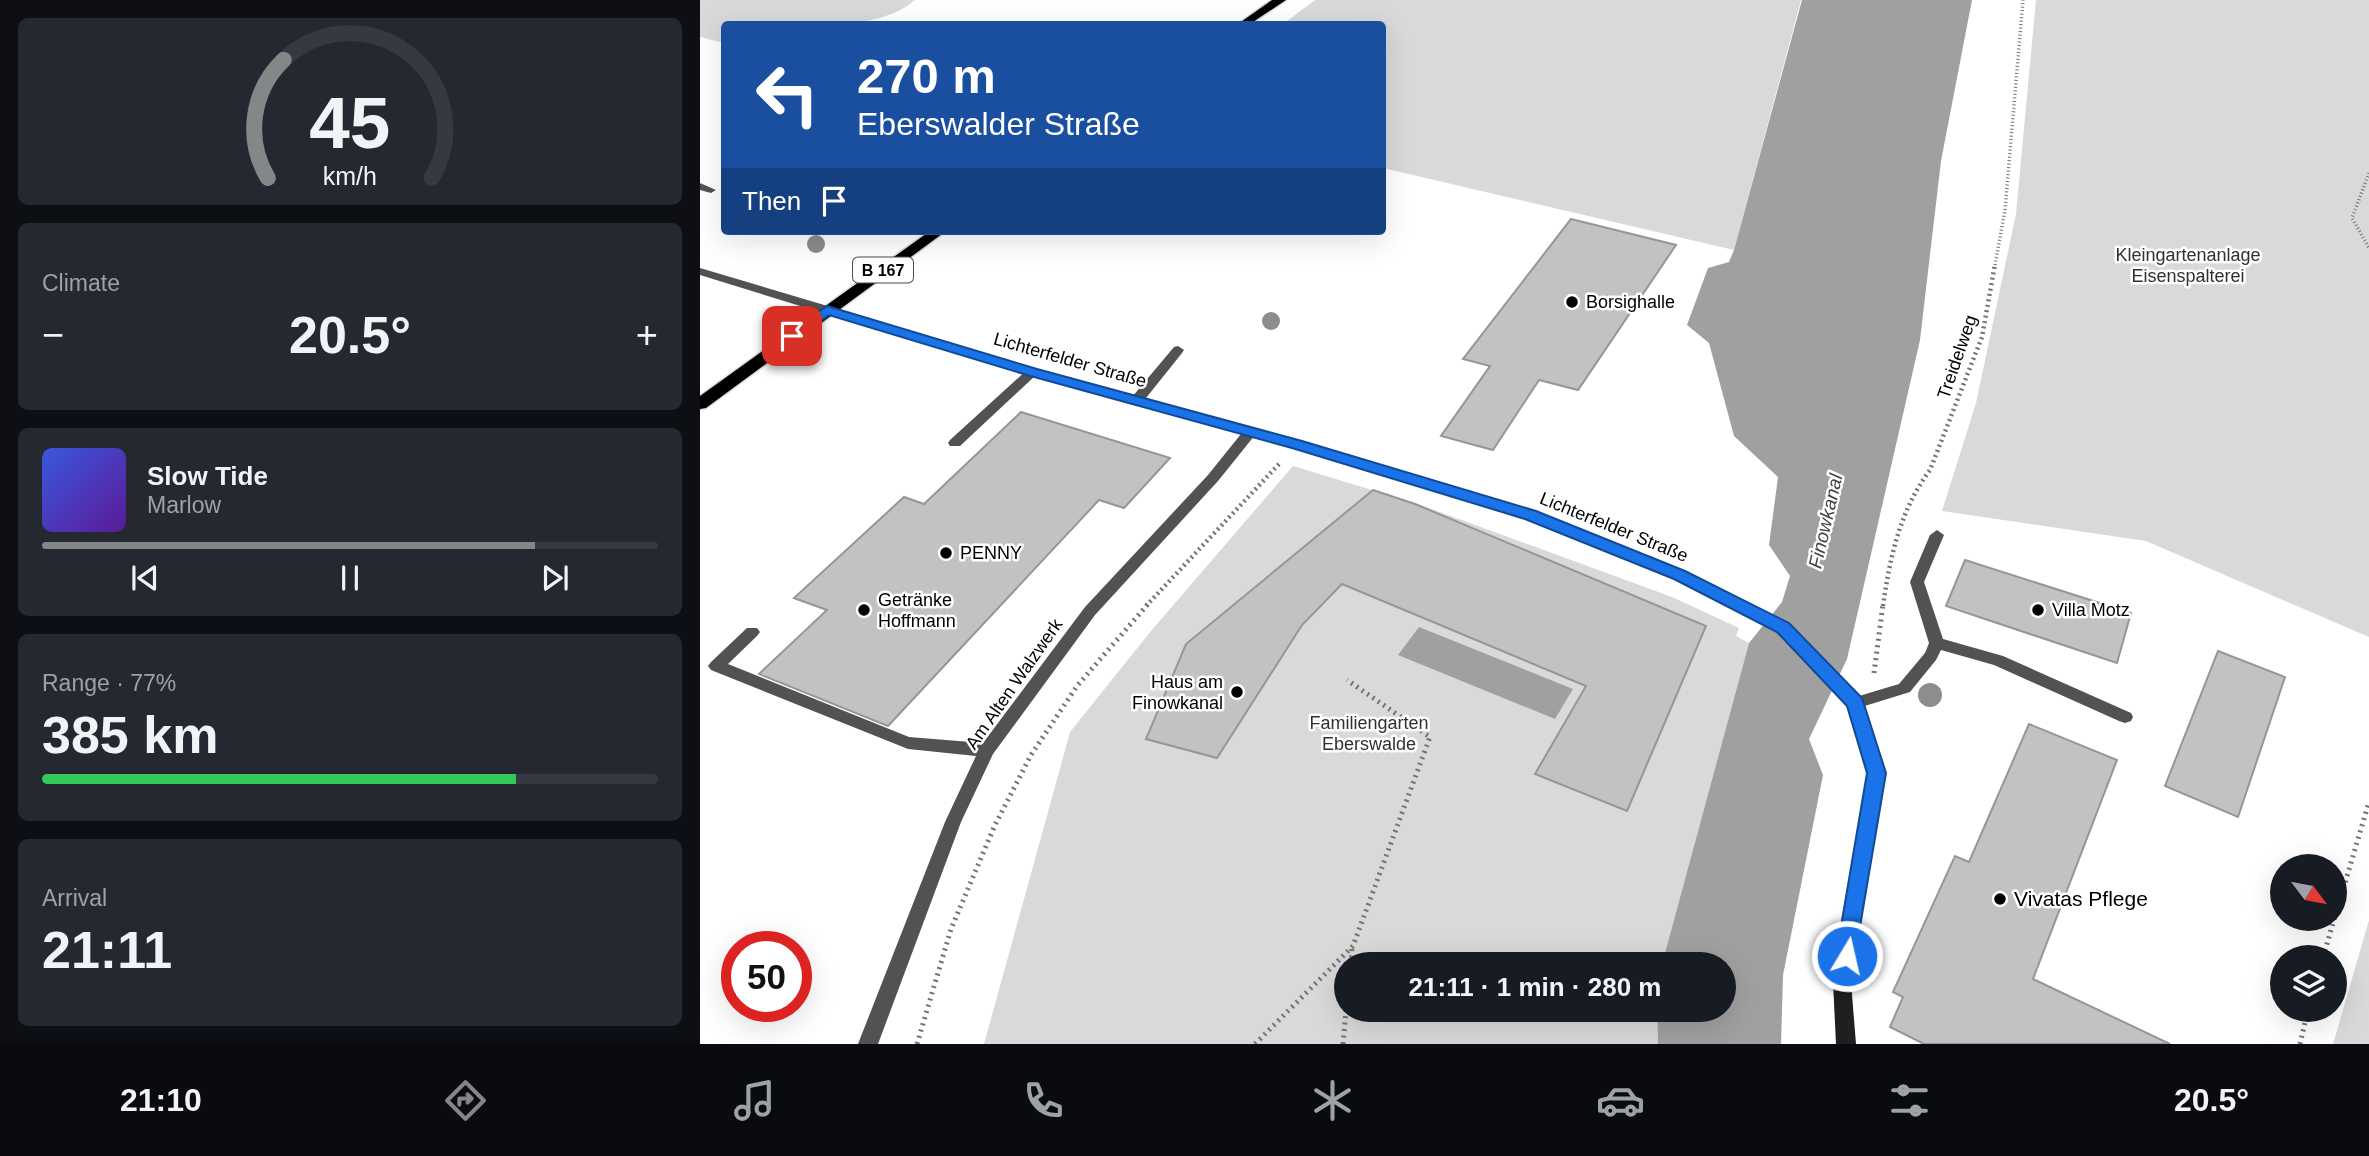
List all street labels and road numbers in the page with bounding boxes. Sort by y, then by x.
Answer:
road number: B 167 [853,258,913,282]
street label: Treidelweg [1933,312,1981,402]
street label: Lichterfelder Straße [991,329,1149,391]
street label: Lichterfelder Straße [1537,488,1691,566]
street label: Am Alten Walzwerk [962,614,1067,753]

